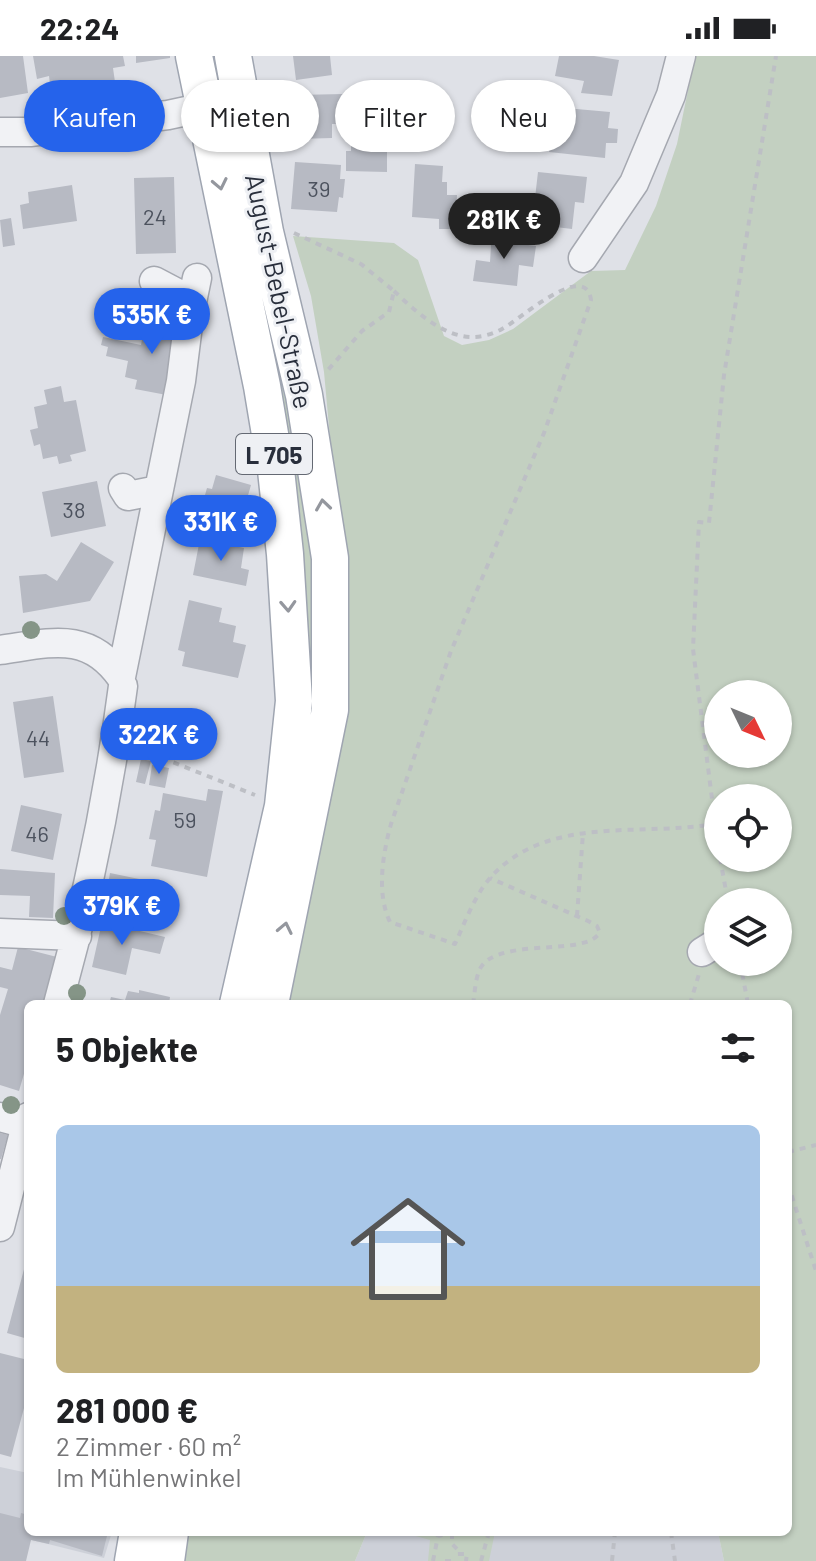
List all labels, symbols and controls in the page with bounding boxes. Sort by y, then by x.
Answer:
text: 22:24 [40,10,119,46]
chip: Kaufen [24,80,165,152]
chip: Mieten [181,80,319,152]
chip: Filter [335,80,455,152]
chip: Neu [471,80,576,152]
street label: August-Bebel-Straße [240,171,320,411]
house number: 39 [308,175,330,201]
one-way arrow [211,176,228,190]
pin: 281K € [439,193,569,261]
house number: 24 [143,203,167,229]
text: 281K € [466,203,542,234]
pin: 535K € [87,288,217,356]
text: 535K € [112,298,192,329]
road number: L 705 [236,434,312,474]
pin: 331K € [156,495,286,563]
house number: 38 [63,496,85,522]
one-way arrow [315,498,332,512]
text: 331K € [183,505,259,536]
one-way arrow [279,600,296,613]
north arrow [704,680,792,768]
map controls [704,680,792,976]
pin: 322K € [94,708,224,776]
text: 322K € [118,718,200,749]
house number: 44 [26,724,50,750]
button: locate [704,784,792,872]
house number: 59 [174,806,196,832]
house number: 46 [25,820,49,846]
pin: 379K € [57,879,187,947]
button: layers [704,888,792,976]
text: 379K € [83,889,161,920]
one-way arrow [276,921,293,935]
icon: filters [716,1026,760,1070]
text: 5 Objekte [56,1028,198,1069]
icon: home [336,1177,480,1321]
text: 281 000 € [56,1389,198,1430]
text: 2 Zimmer · 60 m² [56,1430,241,1461]
text: Im Mühlenwinkel [56,1461,241,1492]

